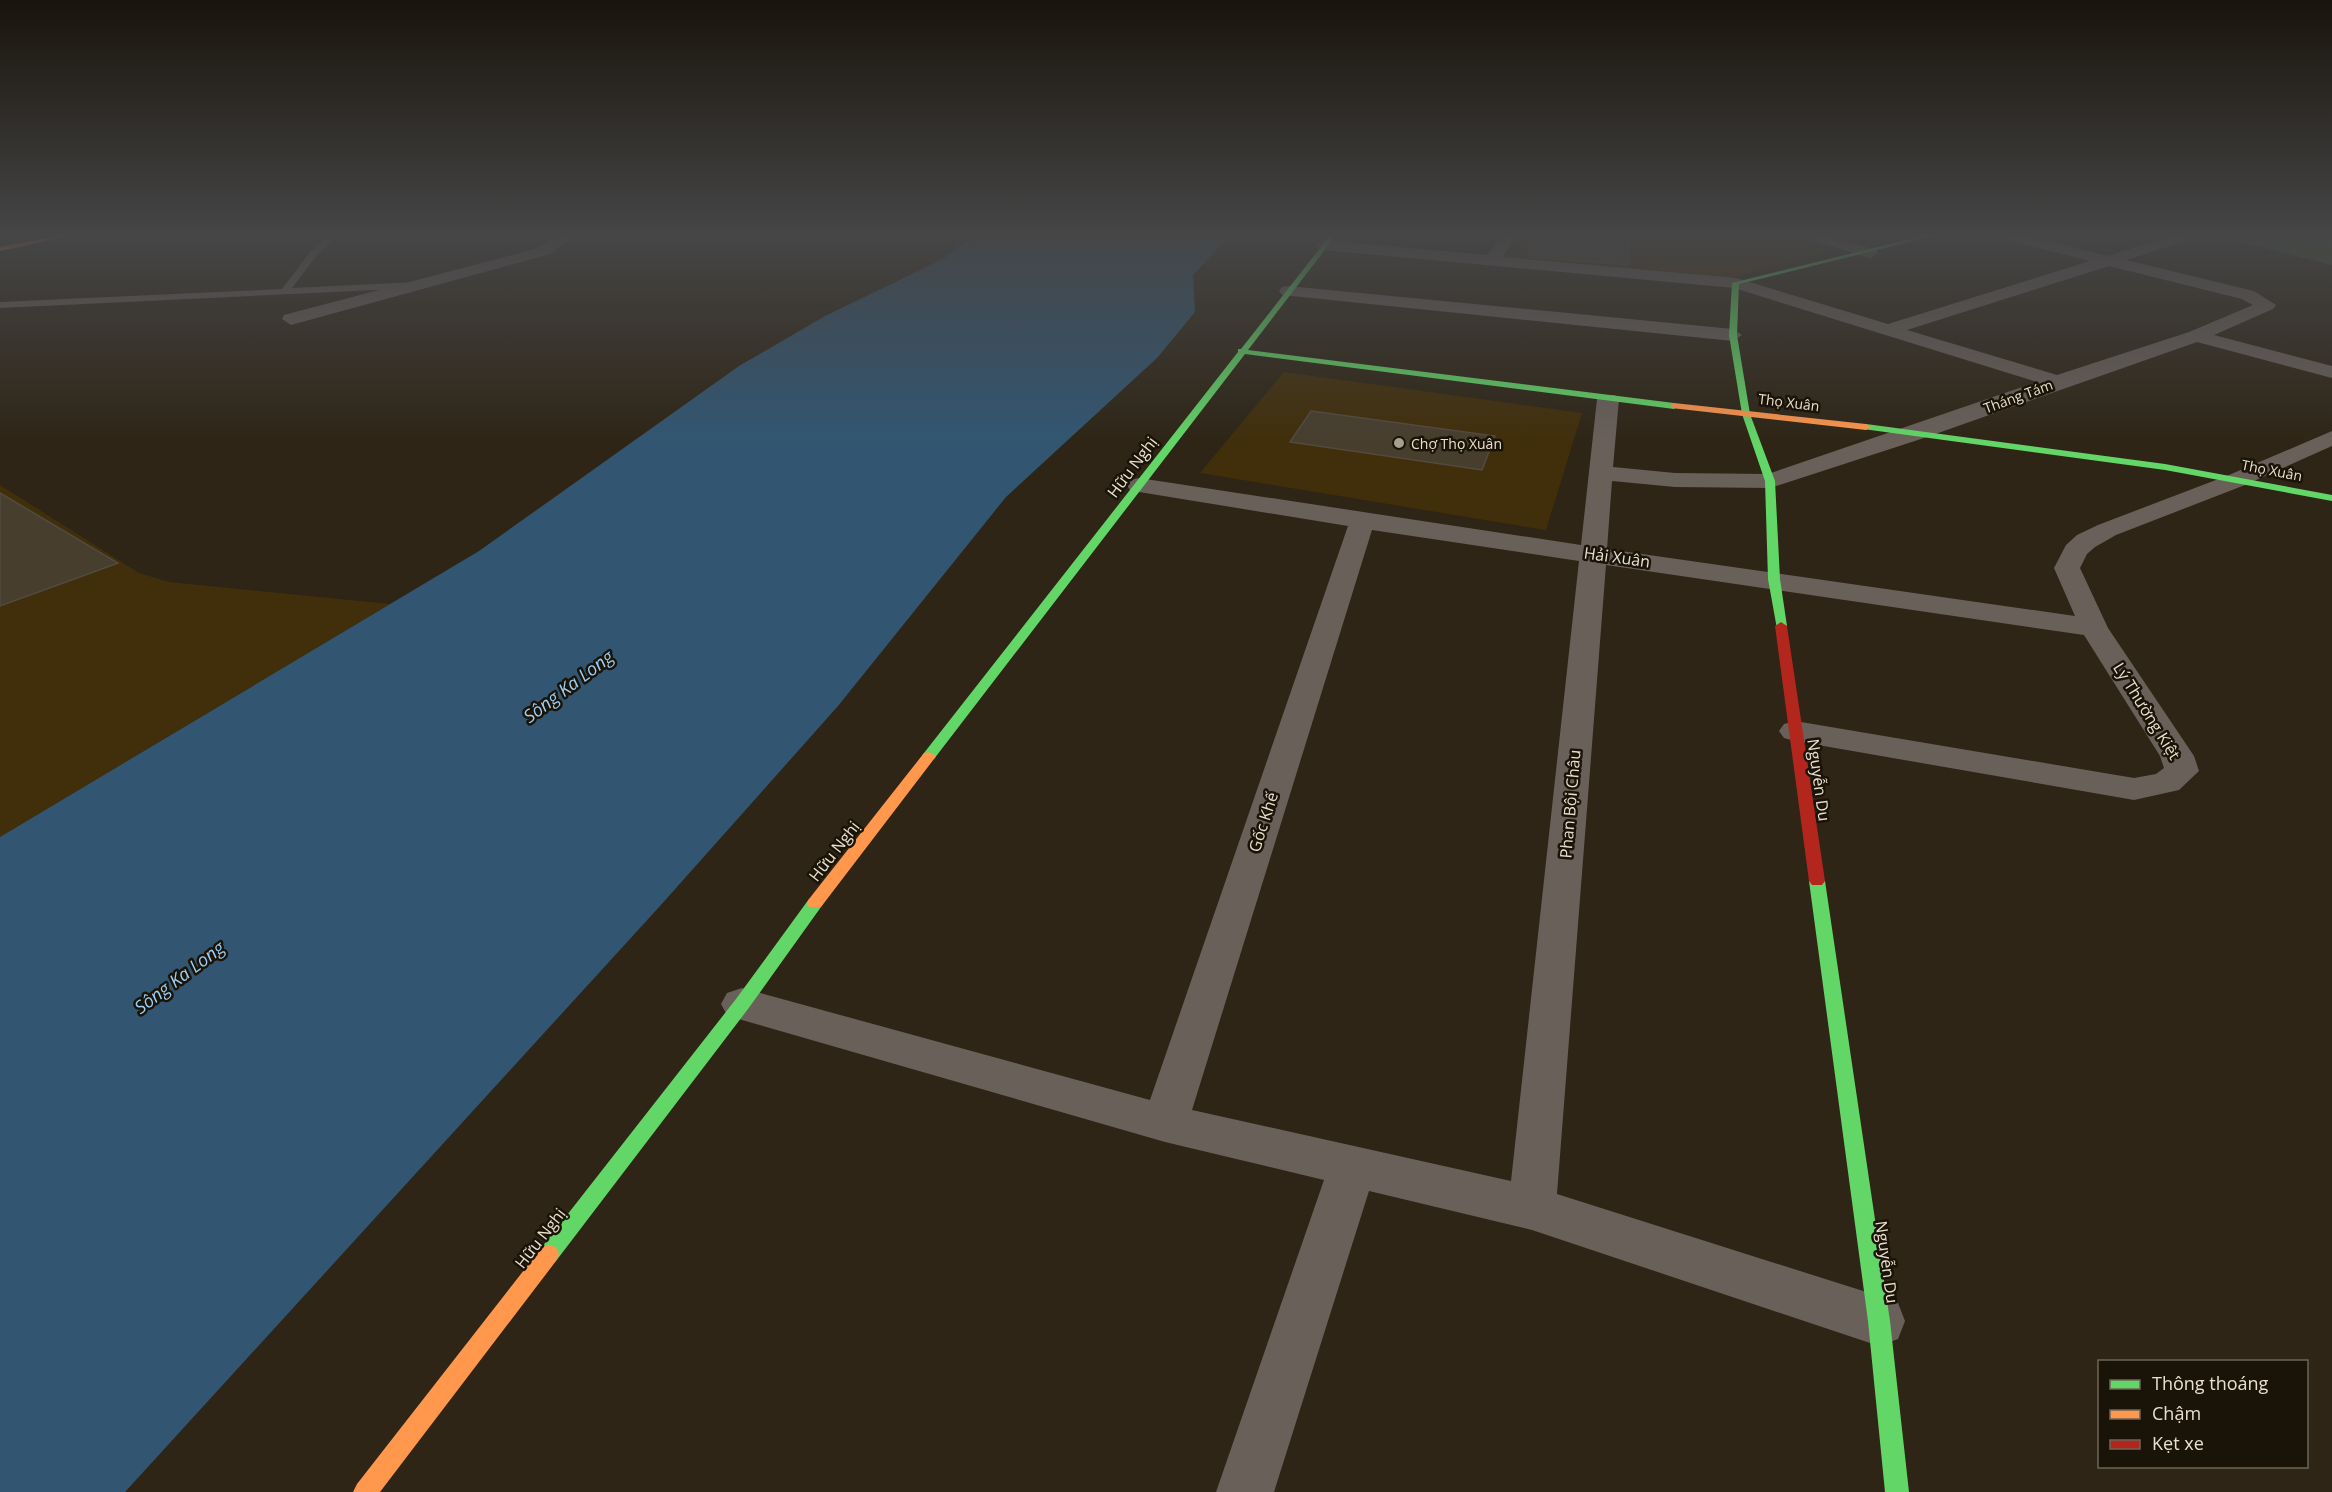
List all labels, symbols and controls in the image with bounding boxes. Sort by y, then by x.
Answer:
street label: Tháng Tám [1981,375,2055,417]
street label: Thọ Xuân [1757,389,1821,415]
street label: Hữu Nghị [1102,432,1162,502]
place label: Chợ Thọ Xuân [1411,434,1502,453]
marker: Chợ Thọ Xuân [1392,436,1406,450]
street label: Thọ Xuân [2240,455,2304,485]
street label: Hải Xuân [1582,541,1652,573]
water label: Sông Ka Long [518,644,618,728]
street label: Lý Thường Kiệt [2108,658,2186,764]
street label: Nguyễn Du [1802,737,1836,823]
street label: Phan Bội Châu [1554,749,1586,859]
street label: Gốc Khế [1243,789,1283,855]
street label: Hữu Nghị [803,816,865,886]
water label: Sông Ka Long [129,935,229,1019]
street label: Hữu Nghị [509,1203,571,1273]
street label: Nguyễn Du [1870,1219,1904,1305]
legend [2098,1360,2308,1468]
text: Thông thoáng [2152,1371,2269,1395]
text: Chậm [2152,1401,2201,1425]
text: Kẹt xe [2152,1431,2204,1455]

